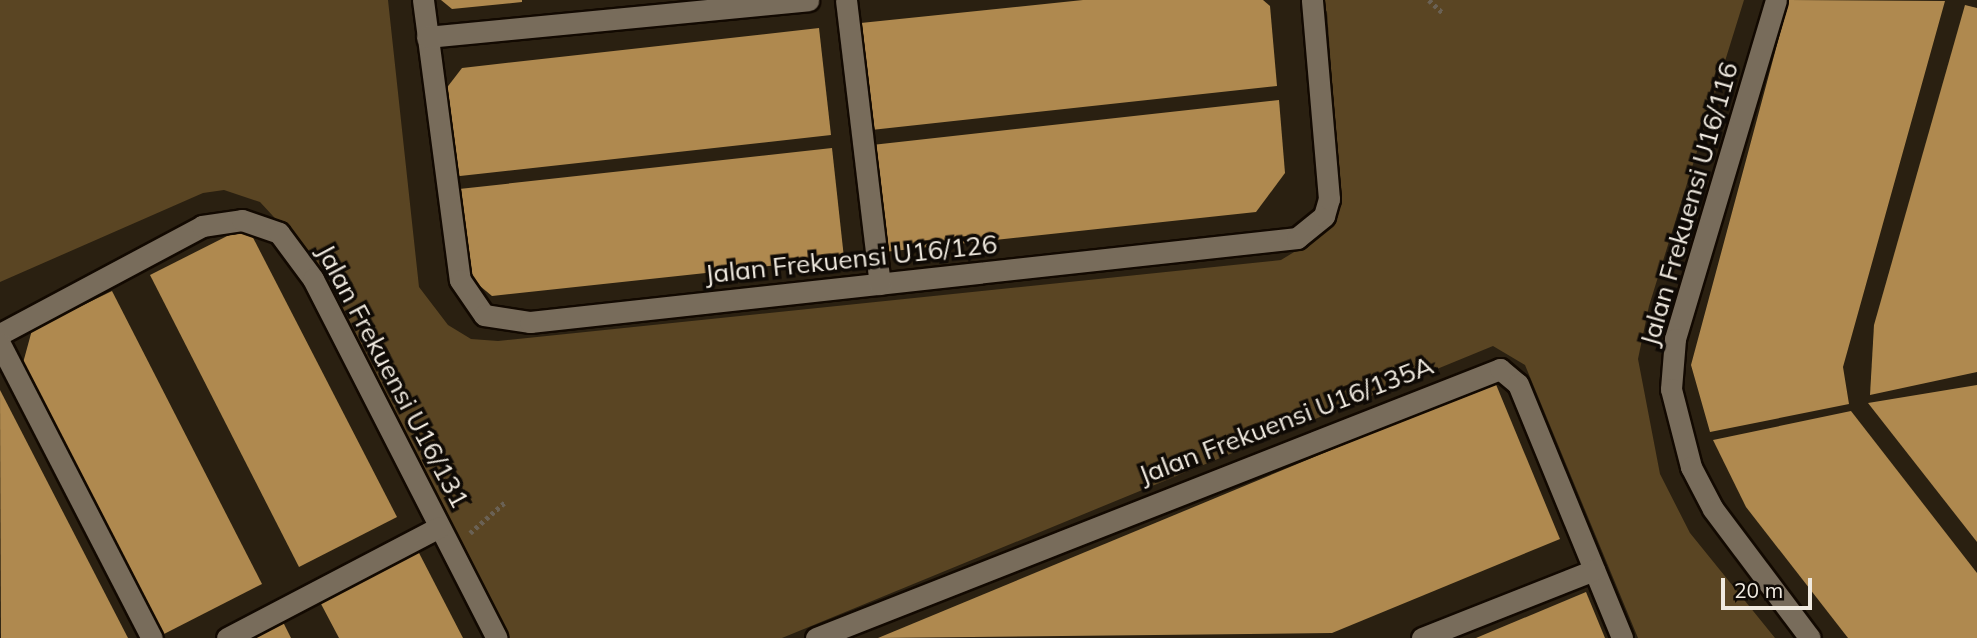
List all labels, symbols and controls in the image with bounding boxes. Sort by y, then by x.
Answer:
street label: Jalan Frekuensi U16/116 [1634,58,1744,350]
street label: Jalan Frekuensi U16/126 [703,228,999,290]
street label: Jalan Frekuensi U16/131 [310,239,476,513]
street label: Jalan Frekuensi U16/135A [1134,349,1438,491]
scale bar [1725,564,1816,608]
text: 20 m [1734,577,1783,603]

